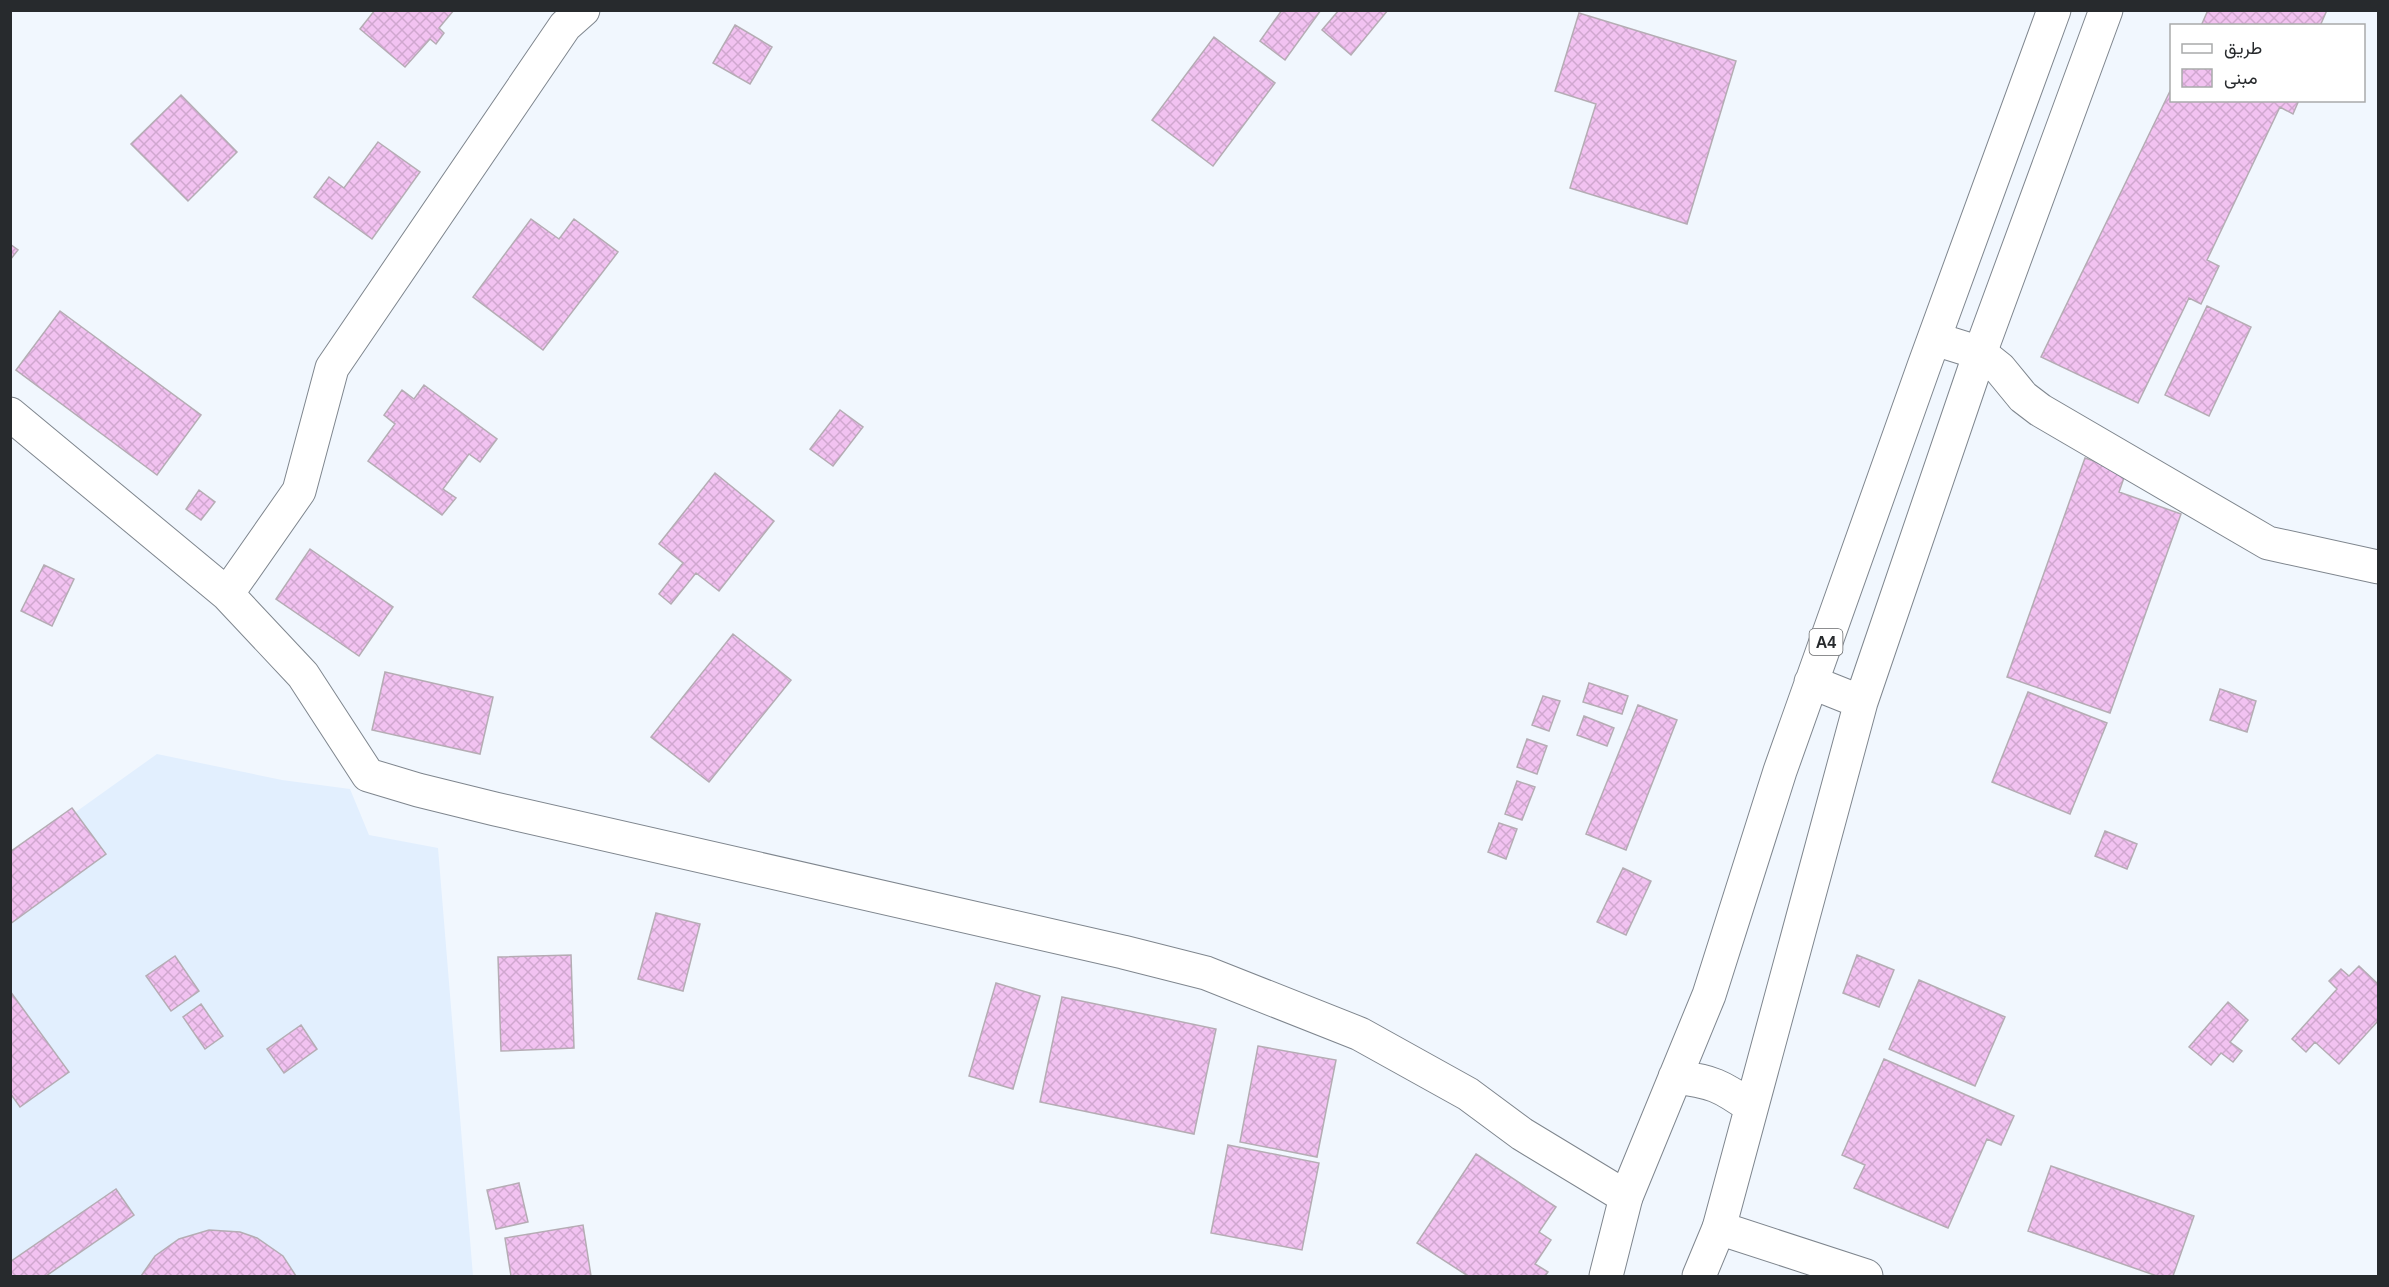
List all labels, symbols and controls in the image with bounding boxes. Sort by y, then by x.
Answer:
legend [2170,24,2365,102]
text: طريق [2224,38,2262,59]
text: مبنى [2224,68,2258,89]
road number: A4 [1810,629,1842,655]

